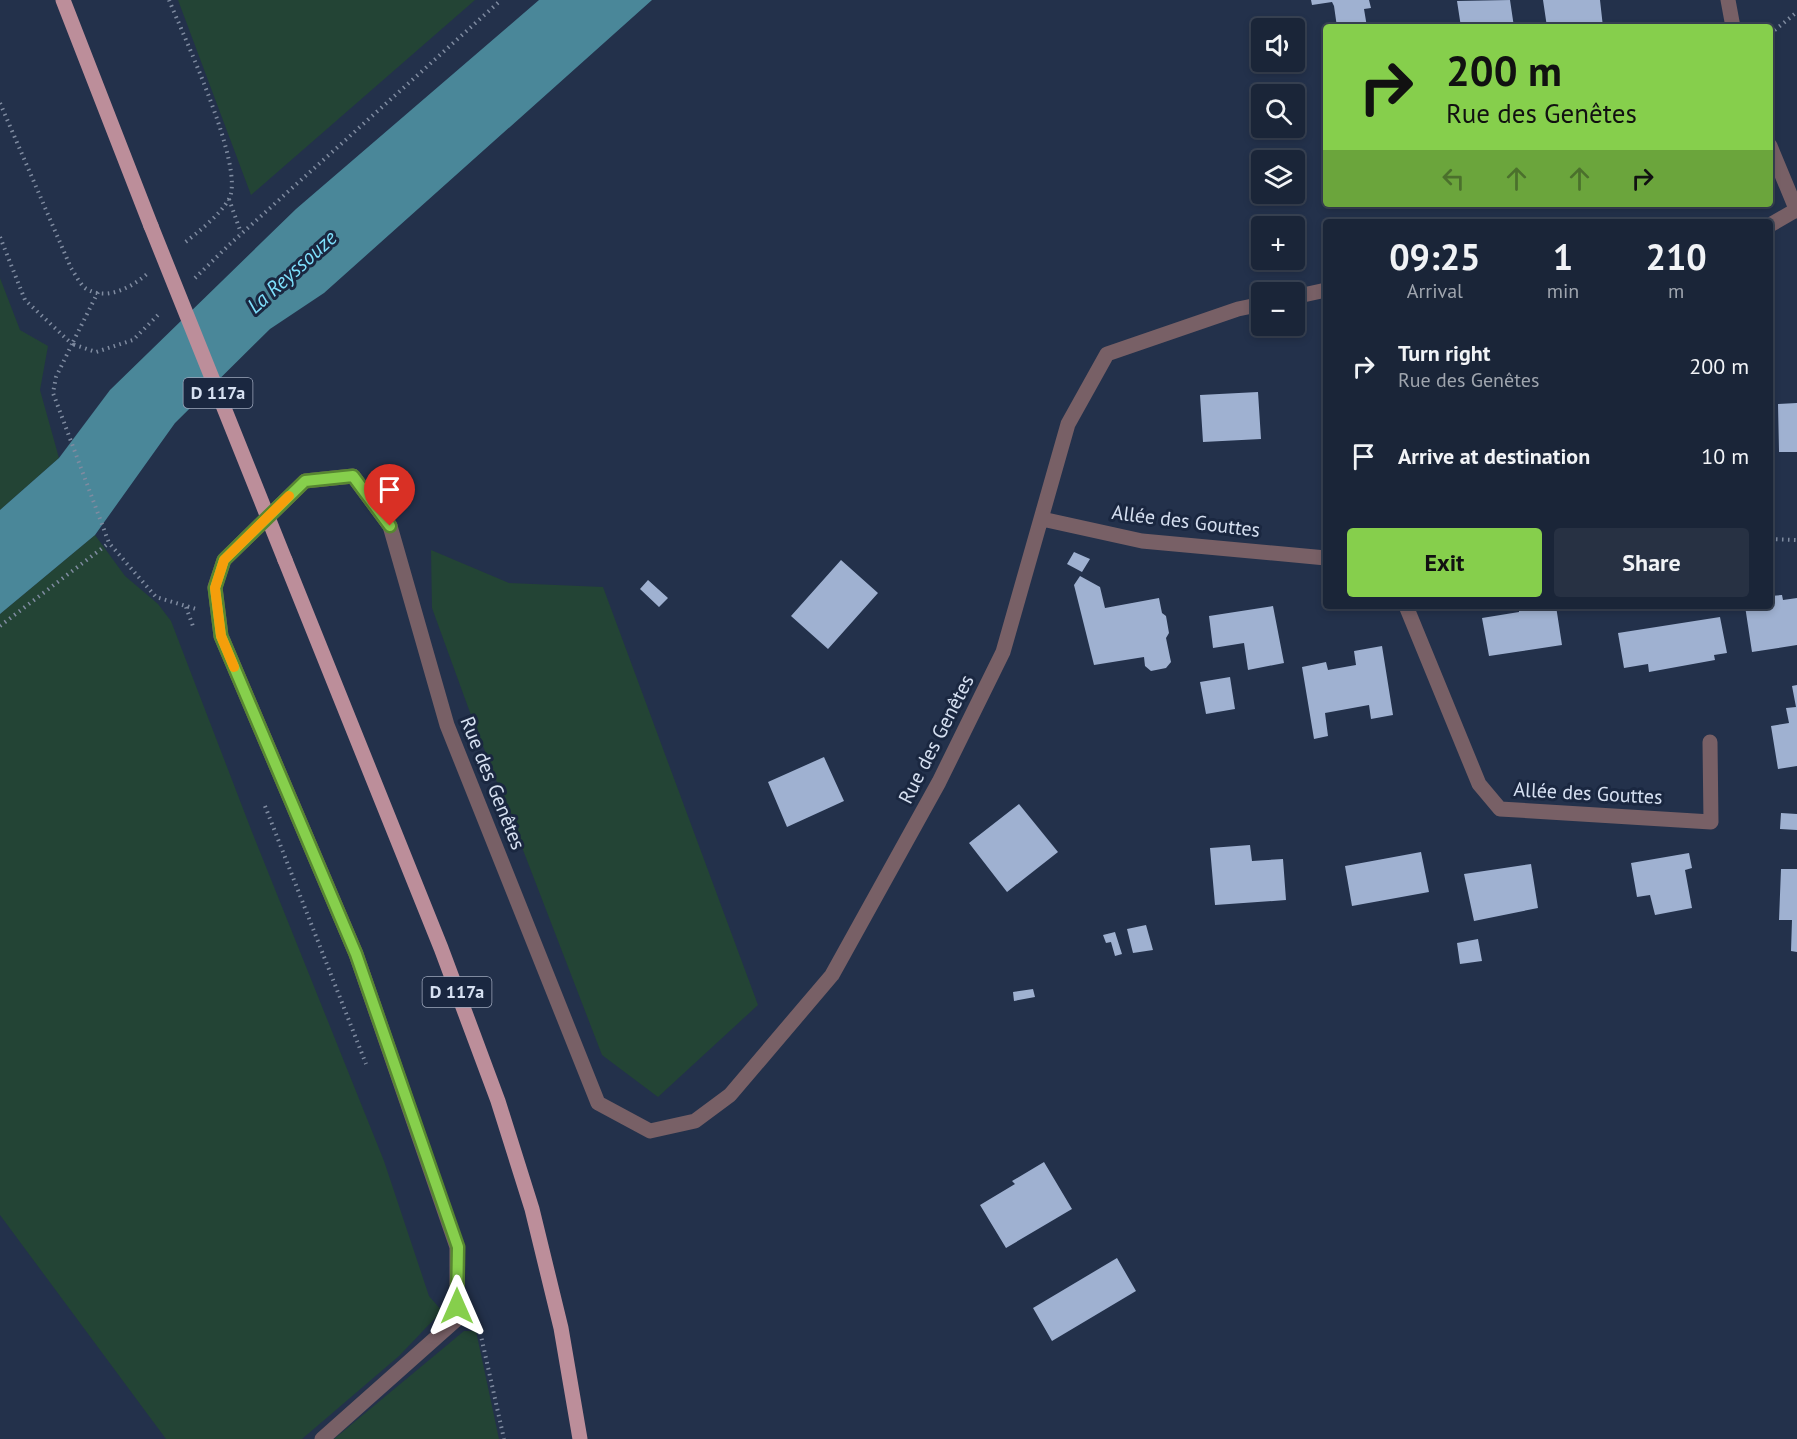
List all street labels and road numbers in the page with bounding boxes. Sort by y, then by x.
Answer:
road number: D 117a [184,378,252,408]
street label: Allée des Gouttes [1110,499,1262,543]
street label: Rue des Genêtes [892,670,980,808]
street label: Rue des Genêtes [454,713,532,853]
street label: Allée des Gouttes [1513,776,1663,810]
road number: D 117a [422,977,492,1007]

